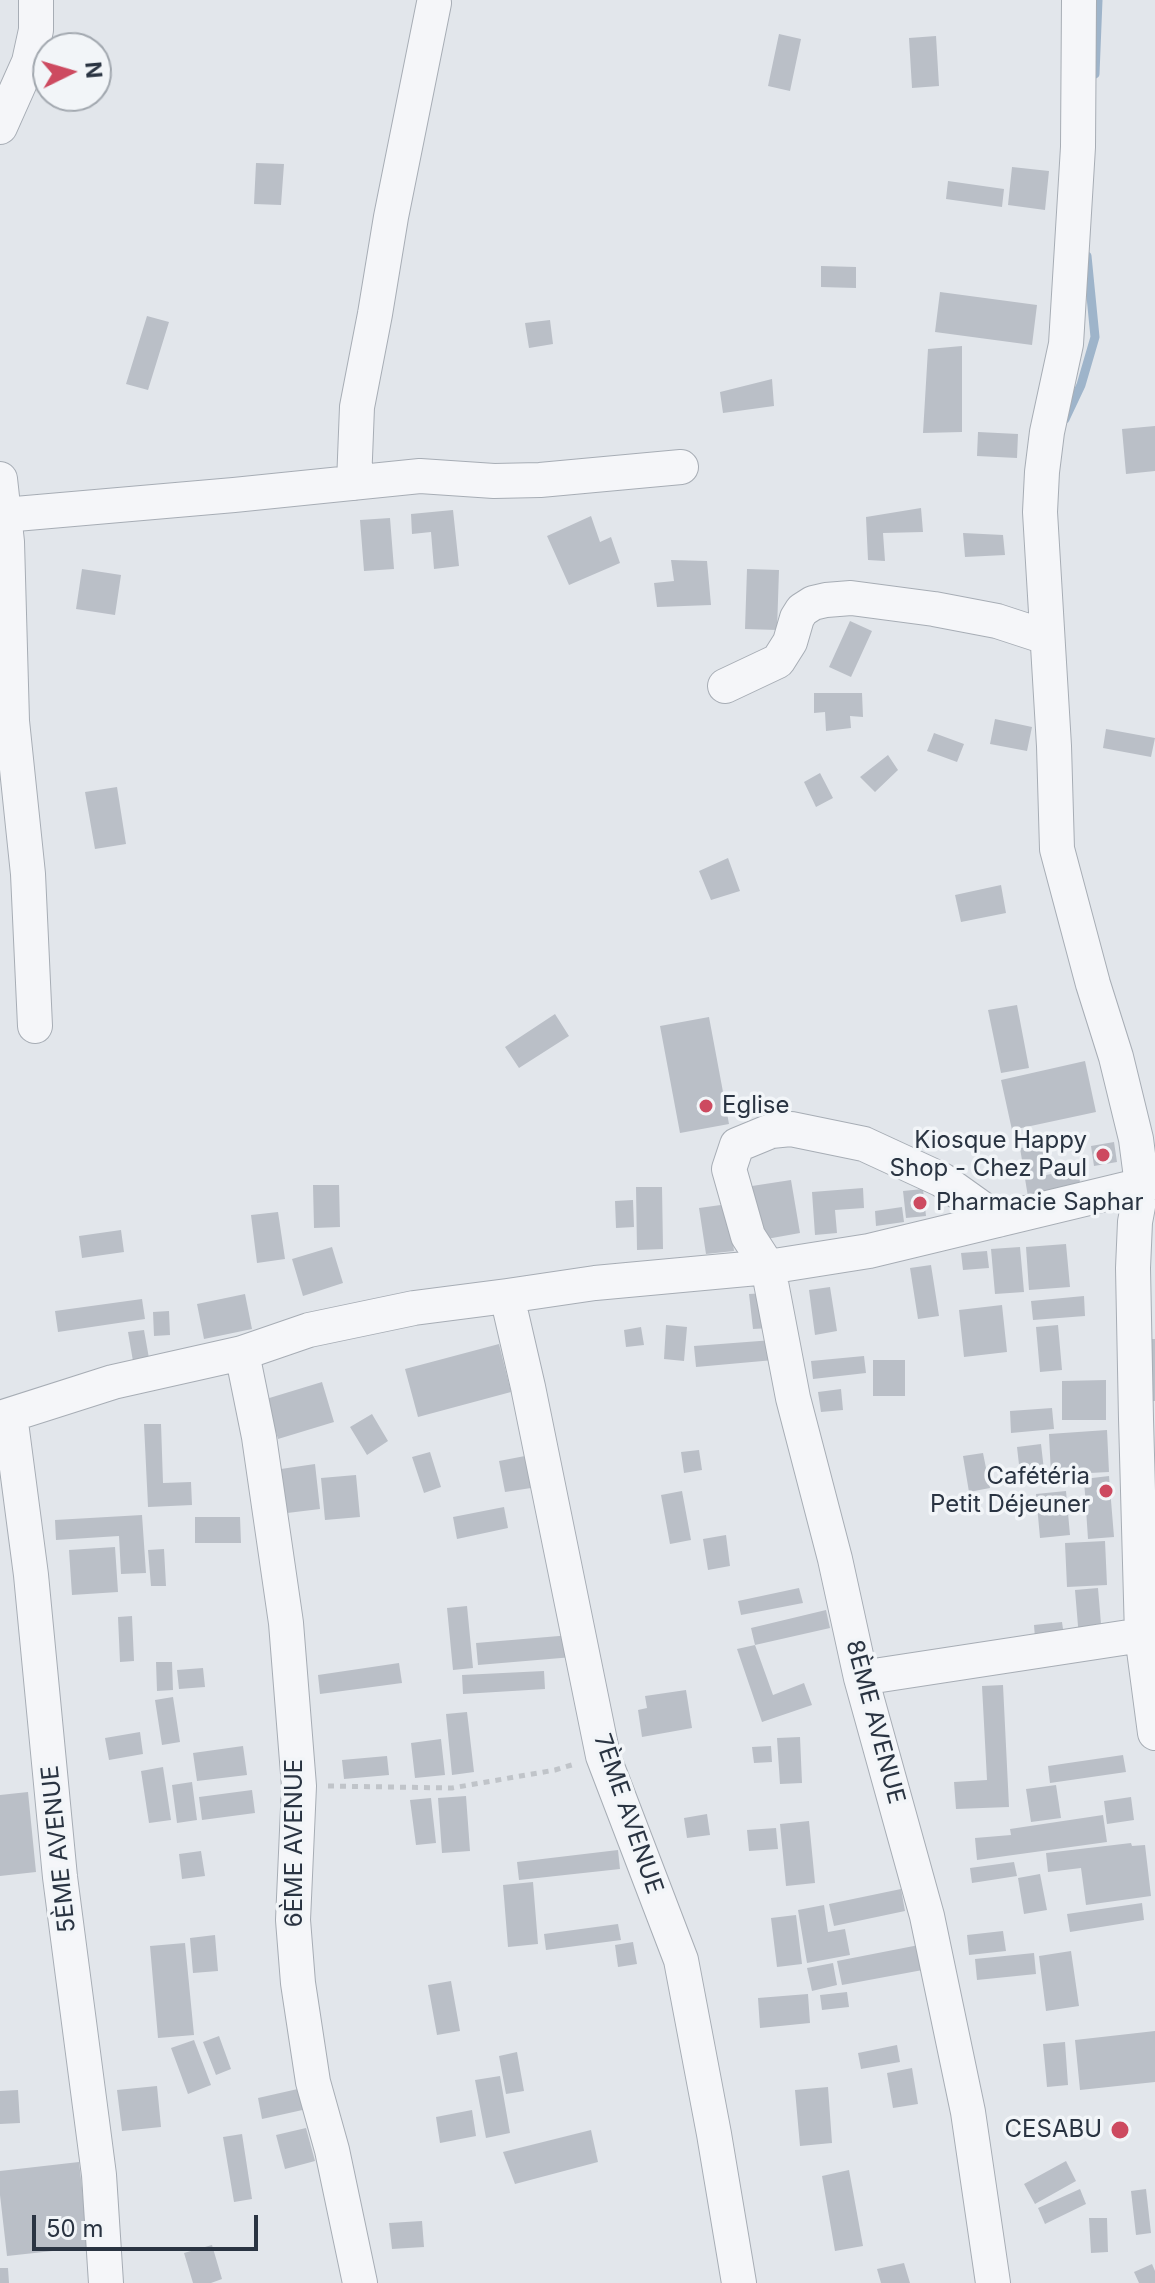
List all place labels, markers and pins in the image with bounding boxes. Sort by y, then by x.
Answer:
place label: Eglise [722,1092,789,1120]
marker: Eglise [697,1097,715,1115]
place label: Kiosque Happy Shop - Chez Paul [890,1127,1087,1183]
marker: Kiosque Happy Shop - Chez Paul [1094,1146,1112,1164]
place label: Pharmacie Saphar [936,1189,1143,1217]
marker: Pharmacie Saphar [911,1194,929,1212]
place label: Cafétéria Petit Déjeuner [930,1463,1090,1519]
marker: Cafétéria Petit Déjeuner [1097,1482,1115,1500]
place label: CESABU [1005,2116,1102,2144]
marker: CESABU [1109,2119,1131,2141]

